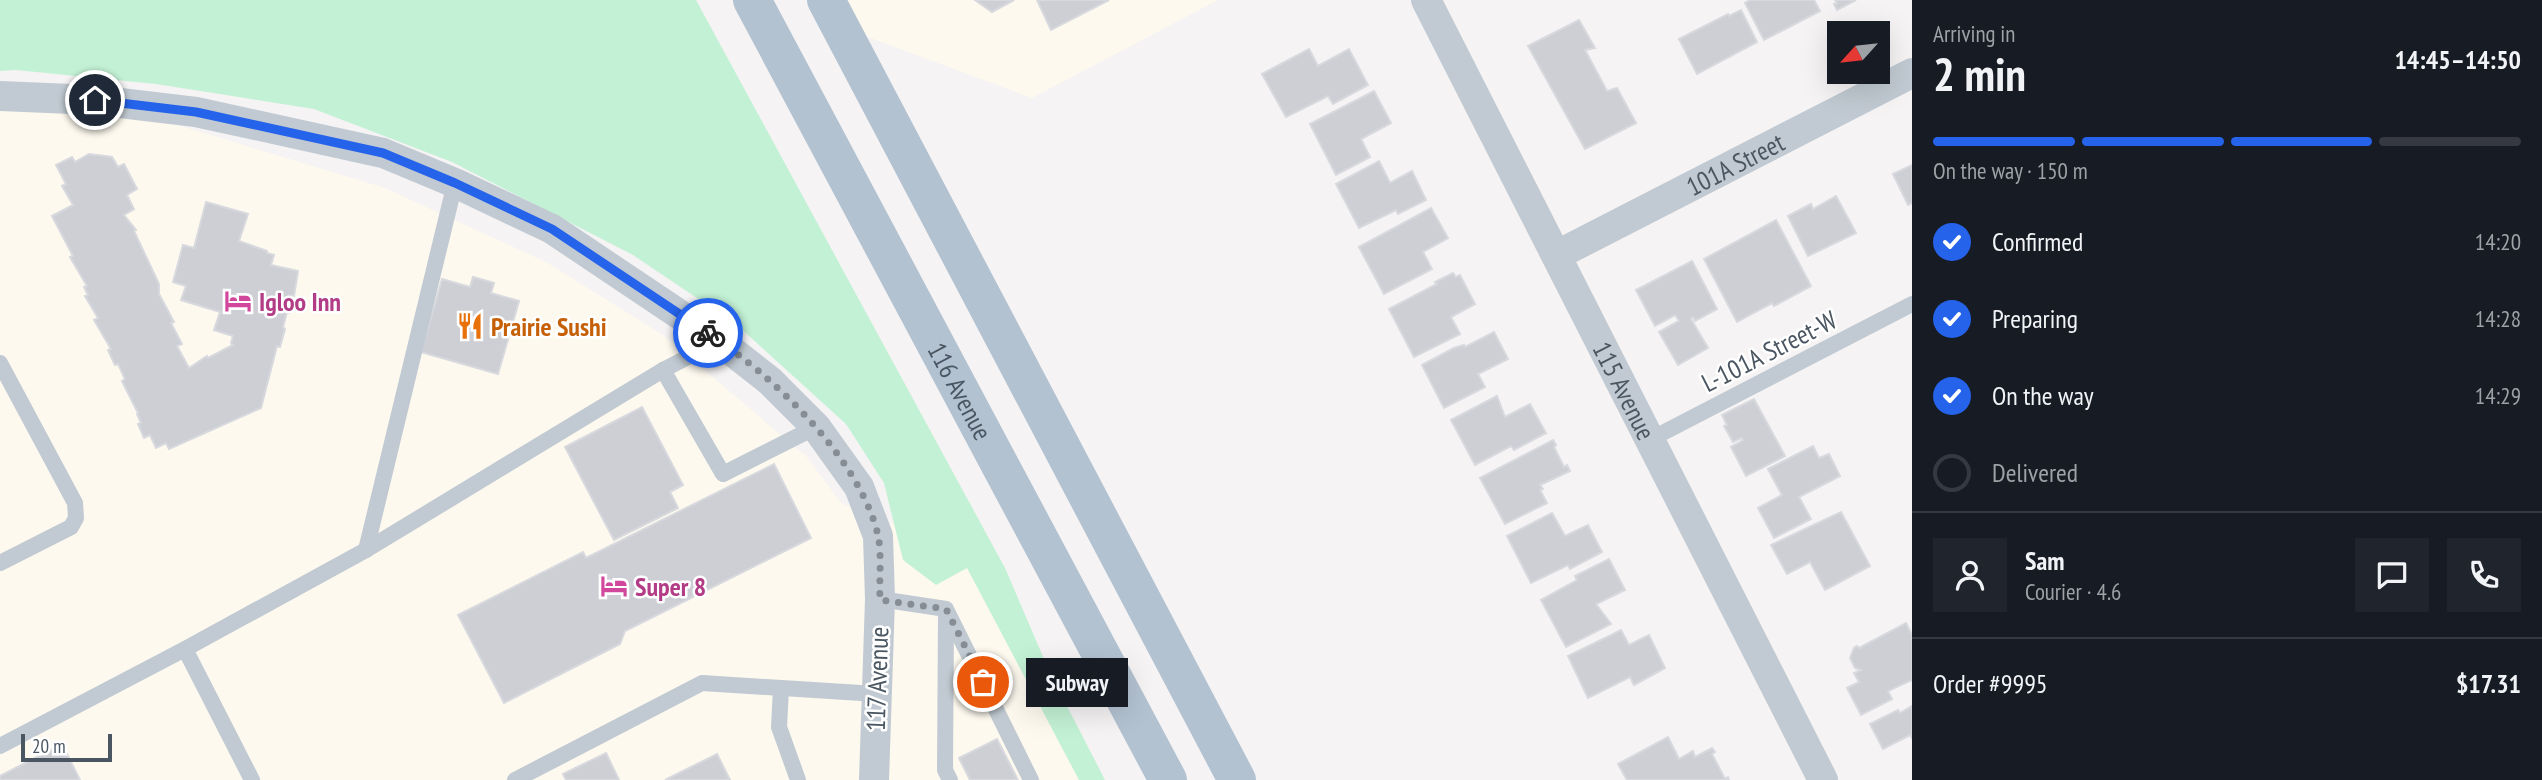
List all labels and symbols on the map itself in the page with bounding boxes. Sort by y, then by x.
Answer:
north arrow [1827,21,1890,84]
pin [65,70,125,130]
street label: 101A Street [1680,125,1790,203]
place label: Igloo Inn [259,285,341,318]
hotel icon: Igloo Inn [223,286,253,316]
courier [673,298,743,368]
street label: L-101A Street-W [1696,303,1842,399]
place label: Prairie Sushi [491,310,607,343]
restaurant icon: Prairie Sushi [455,311,485,341]
street label: 116 Avenue [921,336,1000,445]
street label: 115 Avenue [1586,336,1663,445]
place label: Super 8 [635,570,706,603]
hotel icon: Super 8 [599,571,629,601]
street label: 117 Avenue [859,626,895,732]
pin [953,652,1013,712]
callout: Subway [1025,658,1126,706]
scale bar [21,731,112,763]

